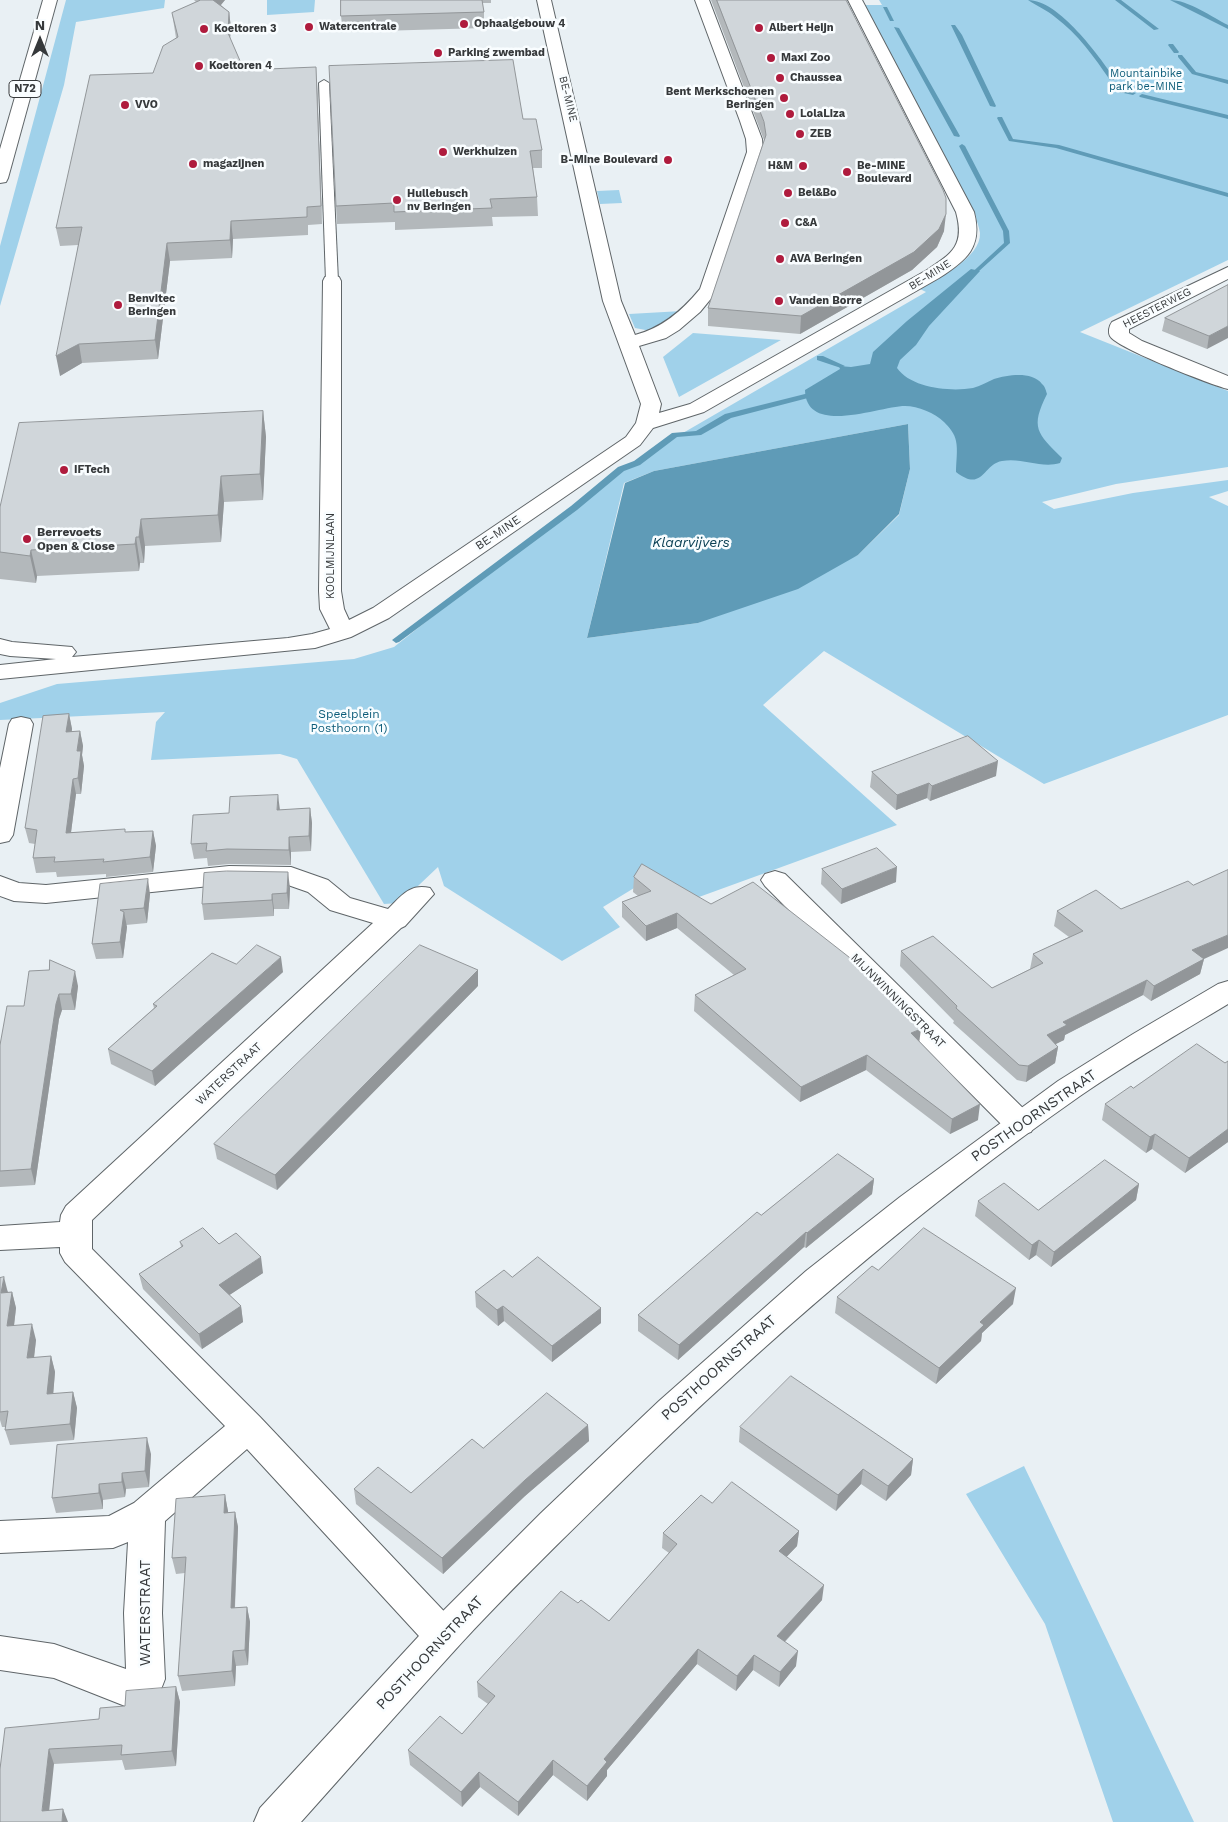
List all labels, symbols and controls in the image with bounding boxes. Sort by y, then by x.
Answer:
north arrow [15,15,65,65]
text: N [35,17,45,33]
place label: Ophaalgebouw 4 [474,17,565,31]
marker: Ophaalgebouw 4 [458,18,470,30]
place label: Watercentrale [319,20,397,34]
marker: Watercentrale [303,21,315,33]
place label: Albert Heijn [769,21,834,35]
place label: Koeltoren 3 [214,22,276,36]
marker: Albert Heijn [753,22,765,34]
marker: Koeltoren 3 [198,23,210,35]
place label: Parking zwembad [448,46,545,60]
marker: Parking zwembad [432,47,444,59]
place label: Maxi Zoo [781,51,830,65]
marker: Maxi Zoo [765,52,777,64]
place label: Koeltoren 4 [209,59,272,73]
marker: Koeltoren 4 [193,60,205,72]
park label: Mountainbike park be-MINE [1109,67,1183,93]
place label: Chaussea [790,71,842,85]
marker: Chaussea [774,72,786,84]
street label: BE-MINE [556,75,580,123]
road number: N72 [9,80,41,98]
place label: Bent Merkschoenen Beringen [666,85,774,111]
marker: Bent Merkschoenen Beringen [778,92,790,104]
place label: VVO [135,98,158,112]
marker: VVO [119,99,131,111]
place label: LolaLiza [800,107,845,121]
marker: LolaLiza [784,108,796,120]
place label: ZEB [810,127,831,141]
marker: ZEB [794,128,806,140]
place label: Werkhuizen [453,145,517,159]
marker: Werkhuizen [437,146,449,158]
place label: B-Mine Boulevard [560,153,658,167]
marker: B-Mine Boulevard [662,154,674,166]
place label: magazijnen [203,157,264,171]
marker: magazijnen [187,158,199,170]
place label: H&M [768,159,793,173]
place label: Be-MINE Boulevard [857,159,912,185]
marker: H&M [797,160,809,172]
marker: Be-MINE Boulevard [841,166,853,178]
place label: Bel&Bo [798,186,837,200]
place label: Hullebusch nv Beringen [407,187,471,213]
marker: Bel&Bo [782,187,794,199]
marker: Hullebusch nv Beringen [391,194,403,206]
place label: C&A [795,216,817,230]
marker: C&A [779,217,791,229]
place label: AVA Beringen [790,252,862,266]
marker: AVA Beringen [774,253,786,265]
street label: BE-MINE [907,257,953,293]
street label: HEESTERWEG [1121,285,1193,331]
place label: Benvitec Beringen [128,292,176,318]
place label: Vanden Borre [789,294,862,308]
marker: Vanden Borre [773,295,785,307]
marker: Benvitec Beringen [112,299,124,311]
place label: IFTech [74,463,110,477]
marker: IFTech [58,464,70,476]
street label: KOOLMIJNLAAN [324,513,338,599]
street label: BE-MINE [473,513,523,553]
place label: Berrevoets Open & Close [37,525,115,553]
marker: Berrevoets Open & Close [21,533,33,545]
water label: Klaarvijvers [652,535,730,551]
park label: Speelplein Posthoorn (1) [311,707,387,735]
street label: MIJNWINNINGSTRAAT [848,951,948,1051]
street label: WATERSTRAAT [193,1040,265,1108]
street label: POSTHOORNSTRAAT [968,1066,1100,1166]
street label: POSTHOORNSTRAAT [658,1312,780,1424]
street label: WATERSTRAAT [137,1560,155,1666]
street label: POSTHOORNSTRAAT [373,1592,487,1714]

